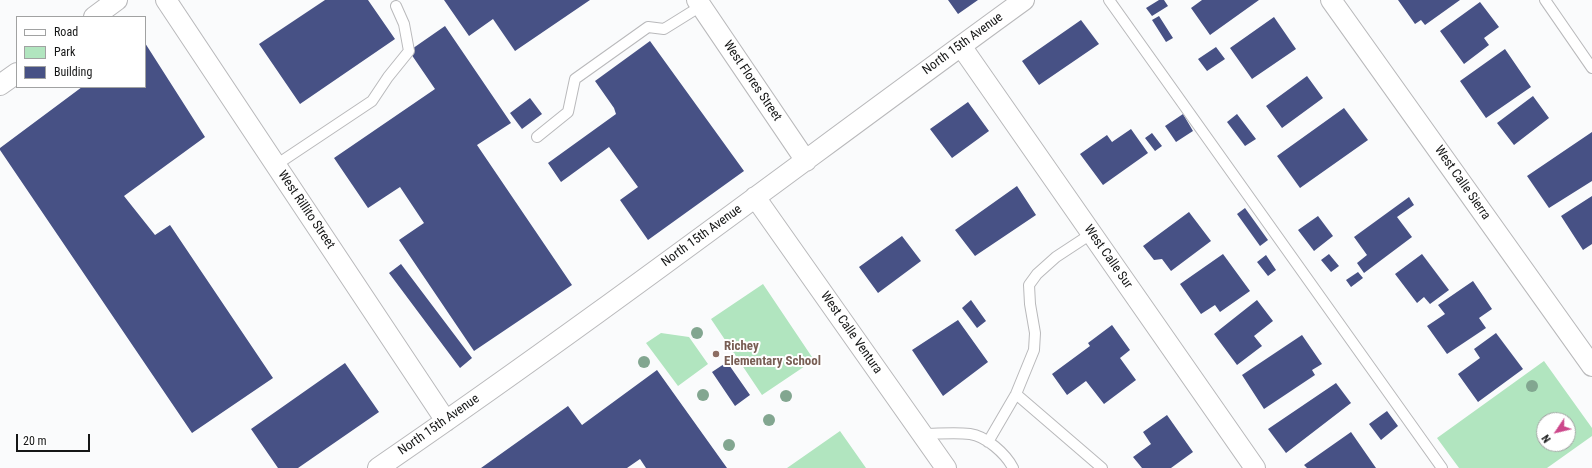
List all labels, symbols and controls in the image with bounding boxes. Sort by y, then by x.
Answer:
street label: North 15th Avenue [920,10,1006,78]
legend [16,16,146,88]
text: Road [54,25,78,39]
street label: West Flores Street [719,38,785,124]
text: Park [54,45,75,59]
text: Building [54,65,92,79]
street label: West Calle Sierra [1431,143,1493,223]
street label: West Rillito Street [274,168,338,252]
street label: North 15th Avenue [659,202,745,270]
street label: West Calle Sur [1080,222,1136,292]
street label: West Calle Ventura [817,289,885,377]
place label: Richey Elementary School [724,339,821,370]
marker: Richey Elementary School [711,349,721,359]
street label: North 15th Avenue [395,391,483,459]
north arrow [1536,412,1576,452]
scale bar [18,426,92,452]
text: N [1539,432,1554,445]
text: 20 m [23,434,47,448]

